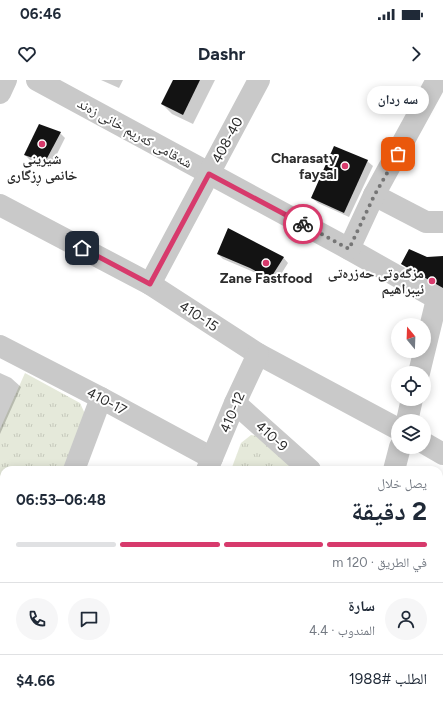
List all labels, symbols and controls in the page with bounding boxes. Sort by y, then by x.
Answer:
text: 06:46 [20,5,61,23]
icon: heart [16,43,38,65]
text: Dashr [198,43,245,65]
icon: forward [405,43,427,65]
callout: سه ردان [367,86,429,114]
text: سه ردان [378,92,418,107]
street label: شەقامی کەریم خانی زەند [74,95,195,173]
street label: 408-40 [208,114,247,166]
pin [381,137,415,171]
marker: شیرینی خانمی ڕزگاری [37,139,47,149]
icon: bag [387,143,409,165]
place label: Charasaty faysal [271,150,338,183]
place label: شیرینی خانمی ڕزگاری [7,151,77,187]
marker: Charasaty faysal [340,161,350,171]
courier [283,204,323,244]
icon: bike [292,213,314,235]
pin [65,231,99,265]
icon: home [71,237,93,259]
marker: Zane Fastfood [261,258,271,268]
place label: مزگەوتی حەزرەتی ئیبراهیم [328,265,424,299]
place label: Zane Fastfood [220,270,312,287]
marker: مزگەوتی حەزرەتی ئیبراهیم [427,276,437,286]
street label: 410-15 [176,298,221,335]
north arrow [391,318,431,358]
map controls [391,318,431,454]
button: locate [391,366,431,406]
street label: 410-17 [84,384,130,419]
street label: 410-12 [216,389,249,435]
button: layers [391,414,431,454]
street label: 410-9 [252,418,291,455]
text: يصل خلال [378,476,427,491]
text: 06:48–06:53 [16,491,106,509]
text: 2 دقيقة [351,495,427,527]
text: في الطريق · 120 m [332,555,427,570]
text: سارة [348,597,375,615]
button: phone [16,598,58,640]
button: chat [68,598,110,640]
button: person [385,598,427,640]
text: المندوب · 4.4 [309,623,375,638]
text: الطلب #1988 [349,670,427,688]
text: $4.66 [16,672,55,690]

